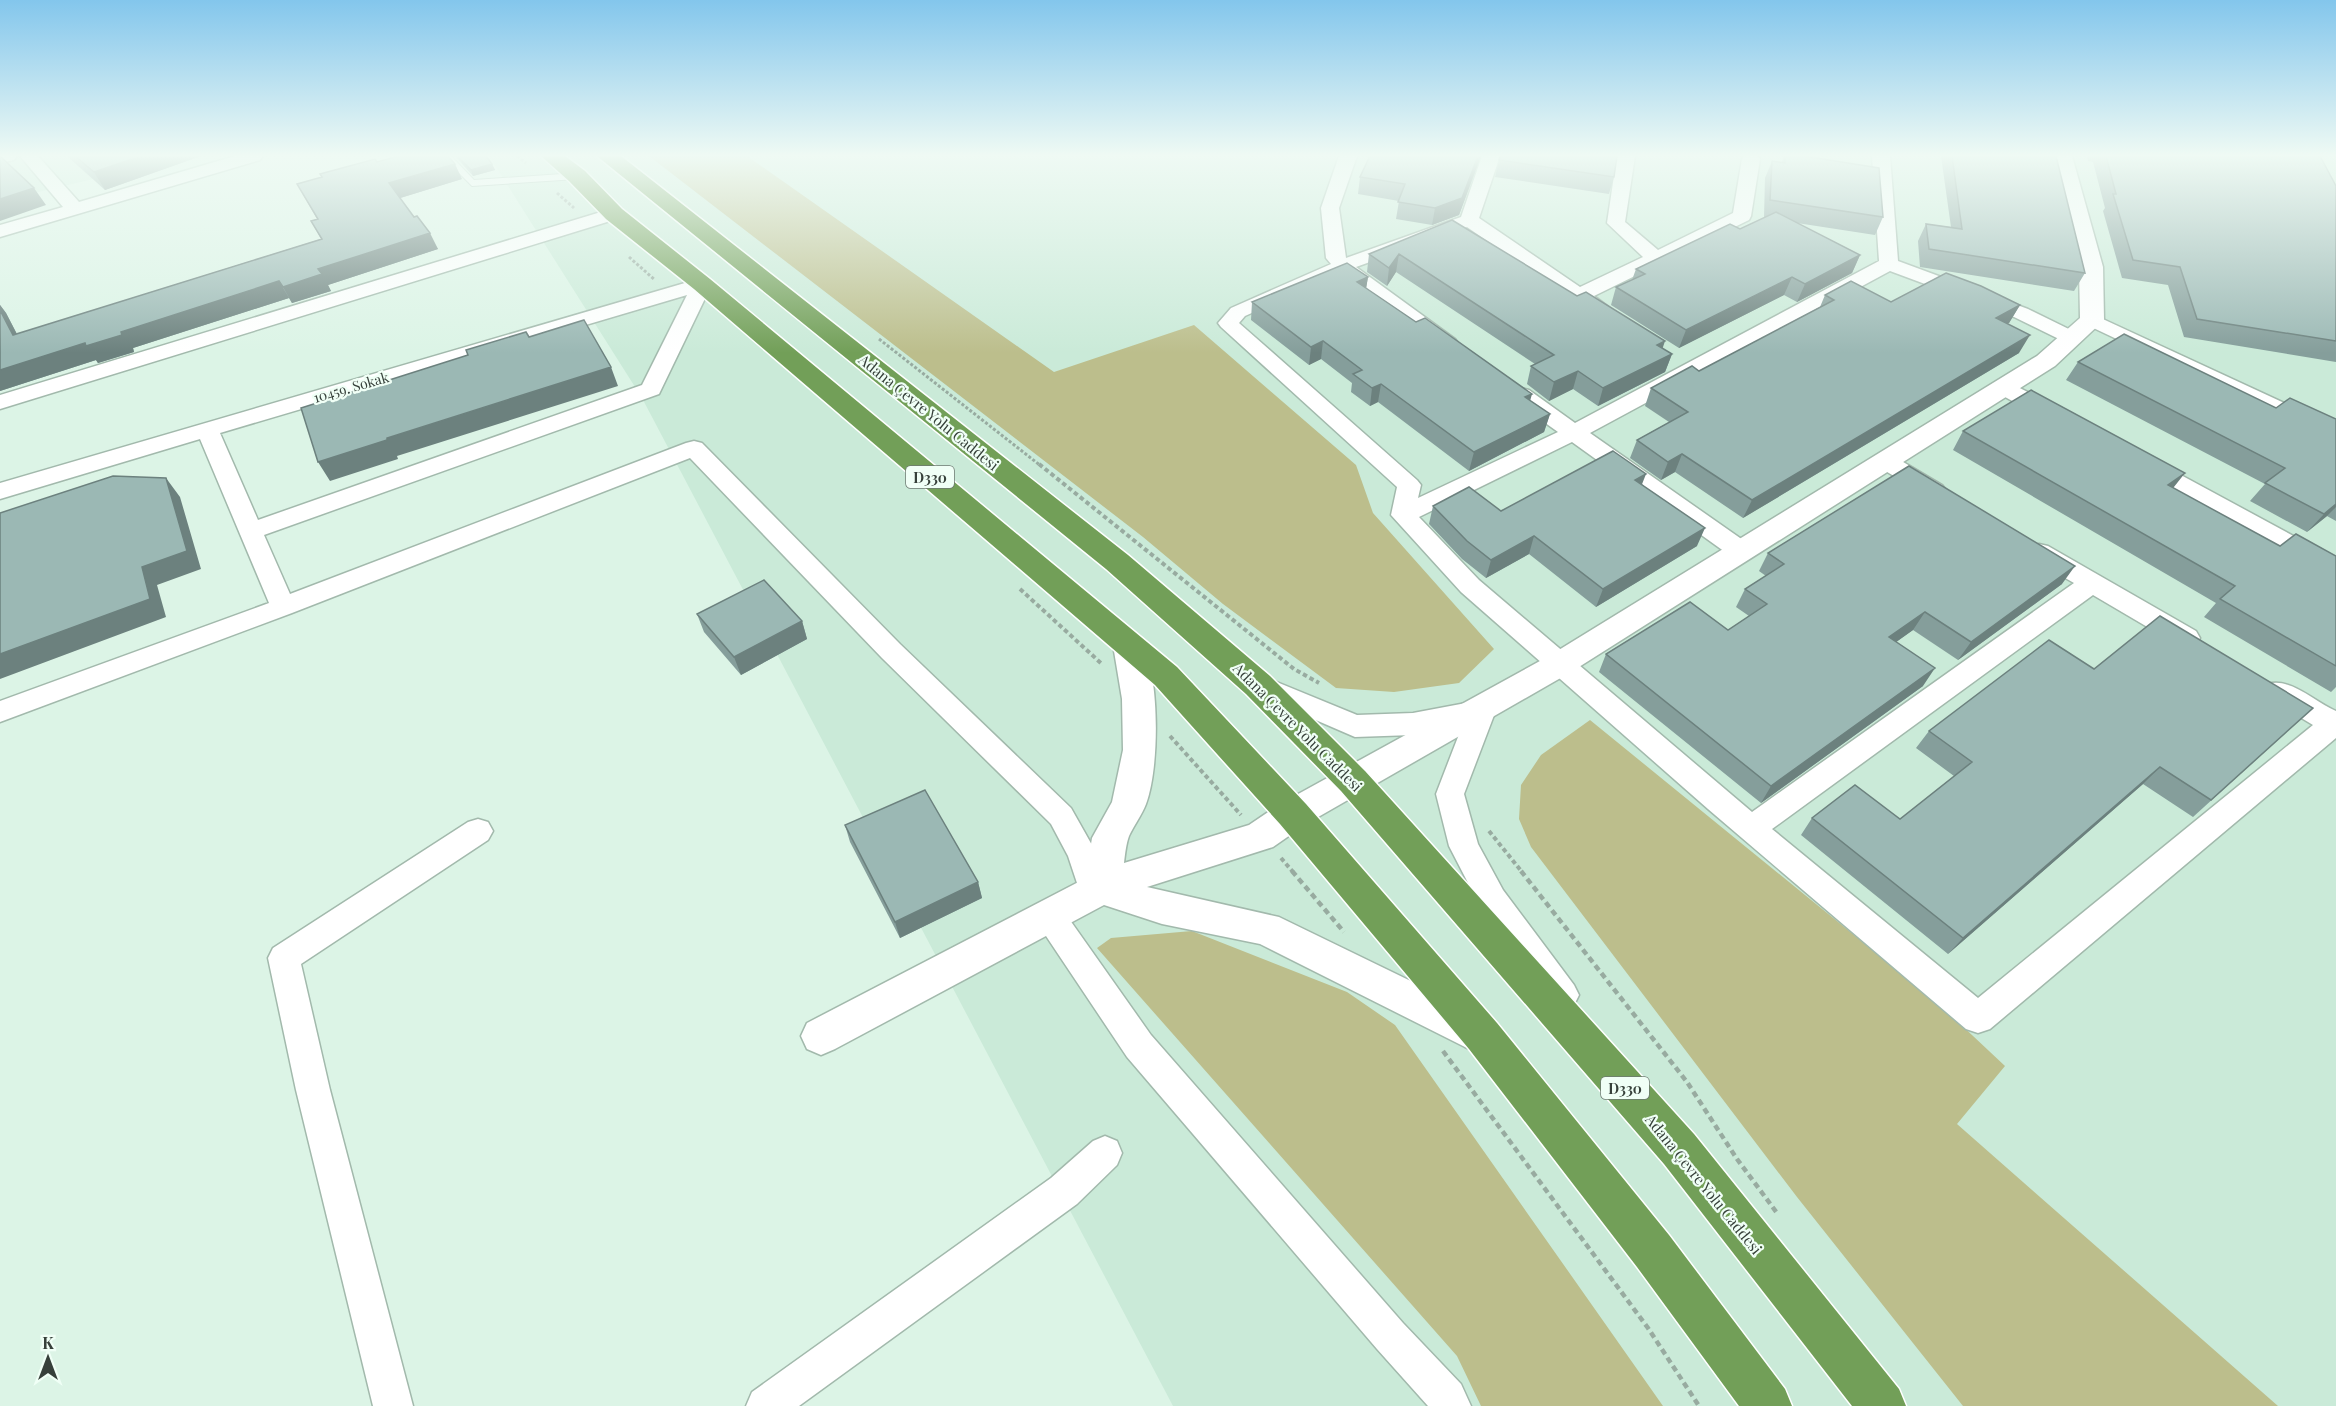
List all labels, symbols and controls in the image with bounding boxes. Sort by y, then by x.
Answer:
street label: Adana Çevre Yolu Caddesi [854,349,1004,475]
street label: 10459. Sokak [311,367,391,407]
road number: D330 [906,466,954,488]
street label: Adana Çevre Yolu Caddesi [1228,657,1367,796]
road number: D330 [1601,1077,1649,1099]
street label: Adana Çevre Yolu Caddesi [1641,1109,1767,1259]
north arrow [18,1328,78,1388]
text: K [42,1332,54,1353]

